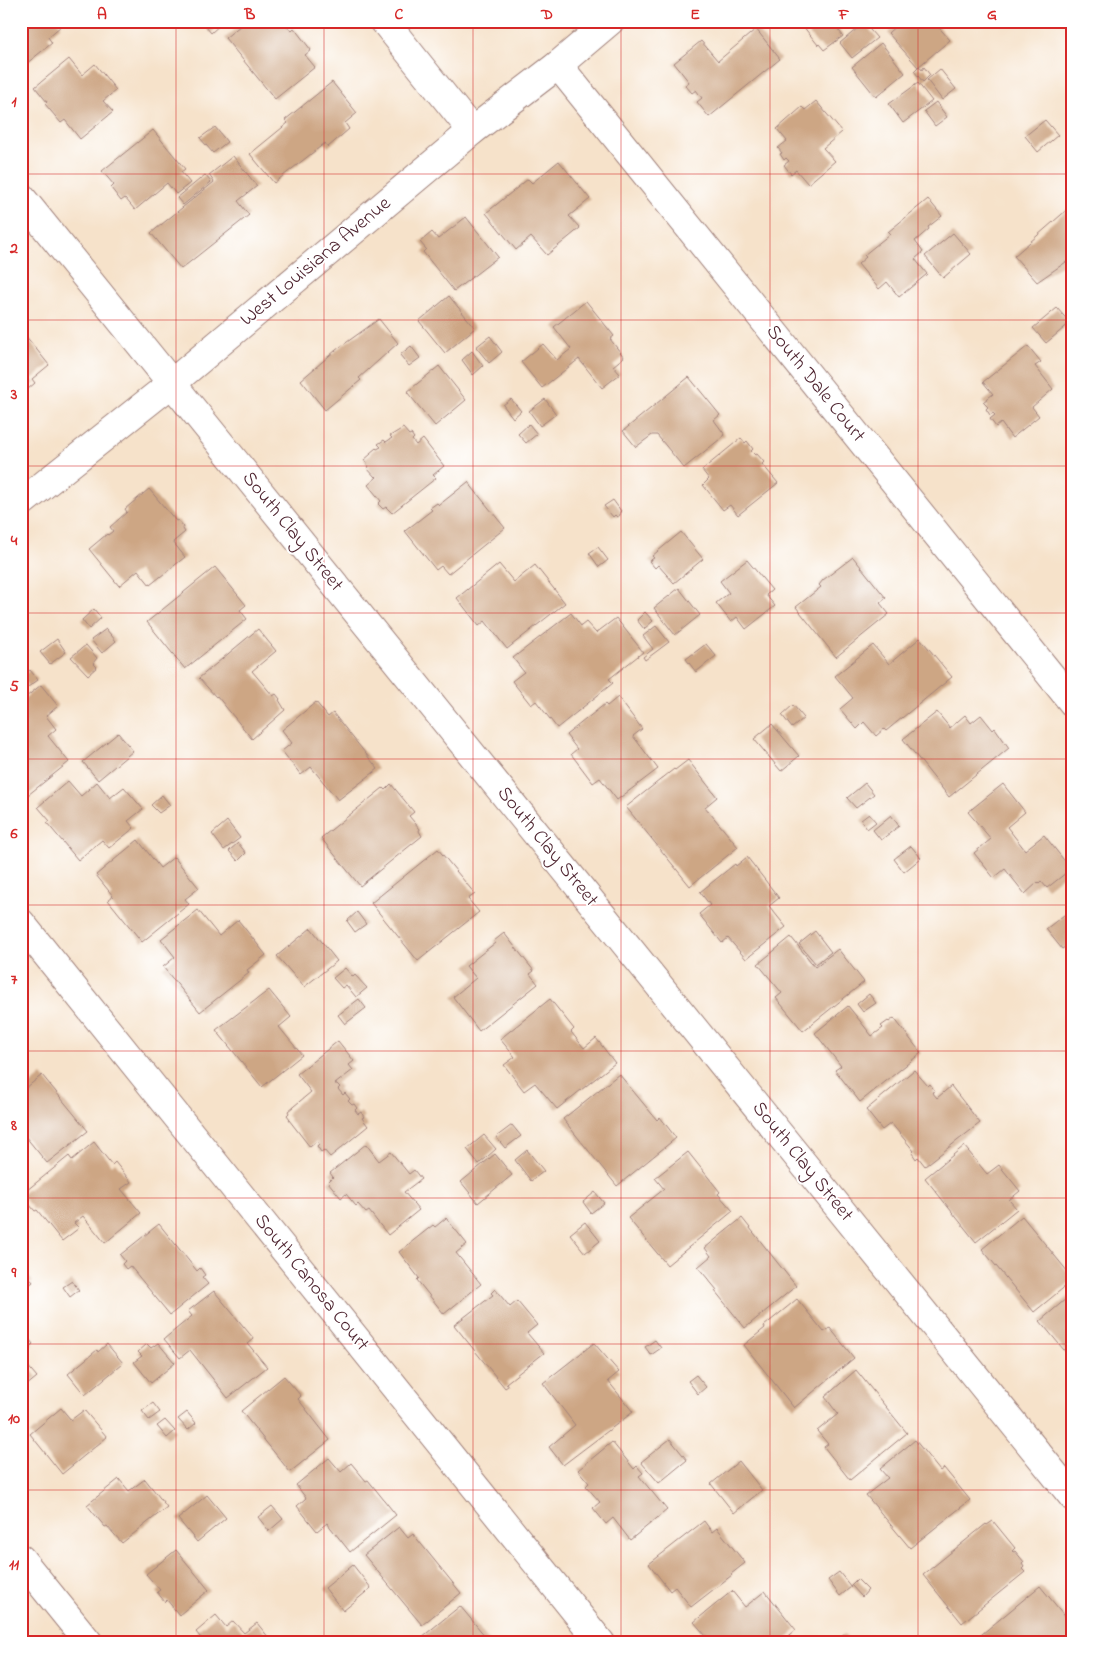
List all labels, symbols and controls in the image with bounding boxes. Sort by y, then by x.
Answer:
text: A [97,3,107,27]
text: B [244,3,256,27]
text: C [395,3,404,27]
text: D [540,3,553,27]
text: E [690,3,700,27]
text: F [838,3,850,27]
text: G [987,3,997,27]
text: 1 [11,90,17,114]
street label: West Louisiana Avenue [234,190,398,334]
text: 2 [9,237,18,261]
street label: South Dale Court [758,319,872,449]
text: 3 [10,383,18,407]
street label: South Clay Street [234,466,350,599]
text: 4 [10,529,18,553]
text: 5 [9,675,19,699]
street label: South Clay Street [489,781,605,914]
text: 6 [9,822,18,846]
text: 7 [11,968,18,992]
street label: South Clay Street [744,1096,860,1229]
text: 8 [10,1114,17,1138]
street label: South Canosa Court [246,1208,376,1358]
text: 9 [11,1261,17,1285]
text: 10 [8,1407,20,1431]
text: 11 [9,1553,20,1577]

